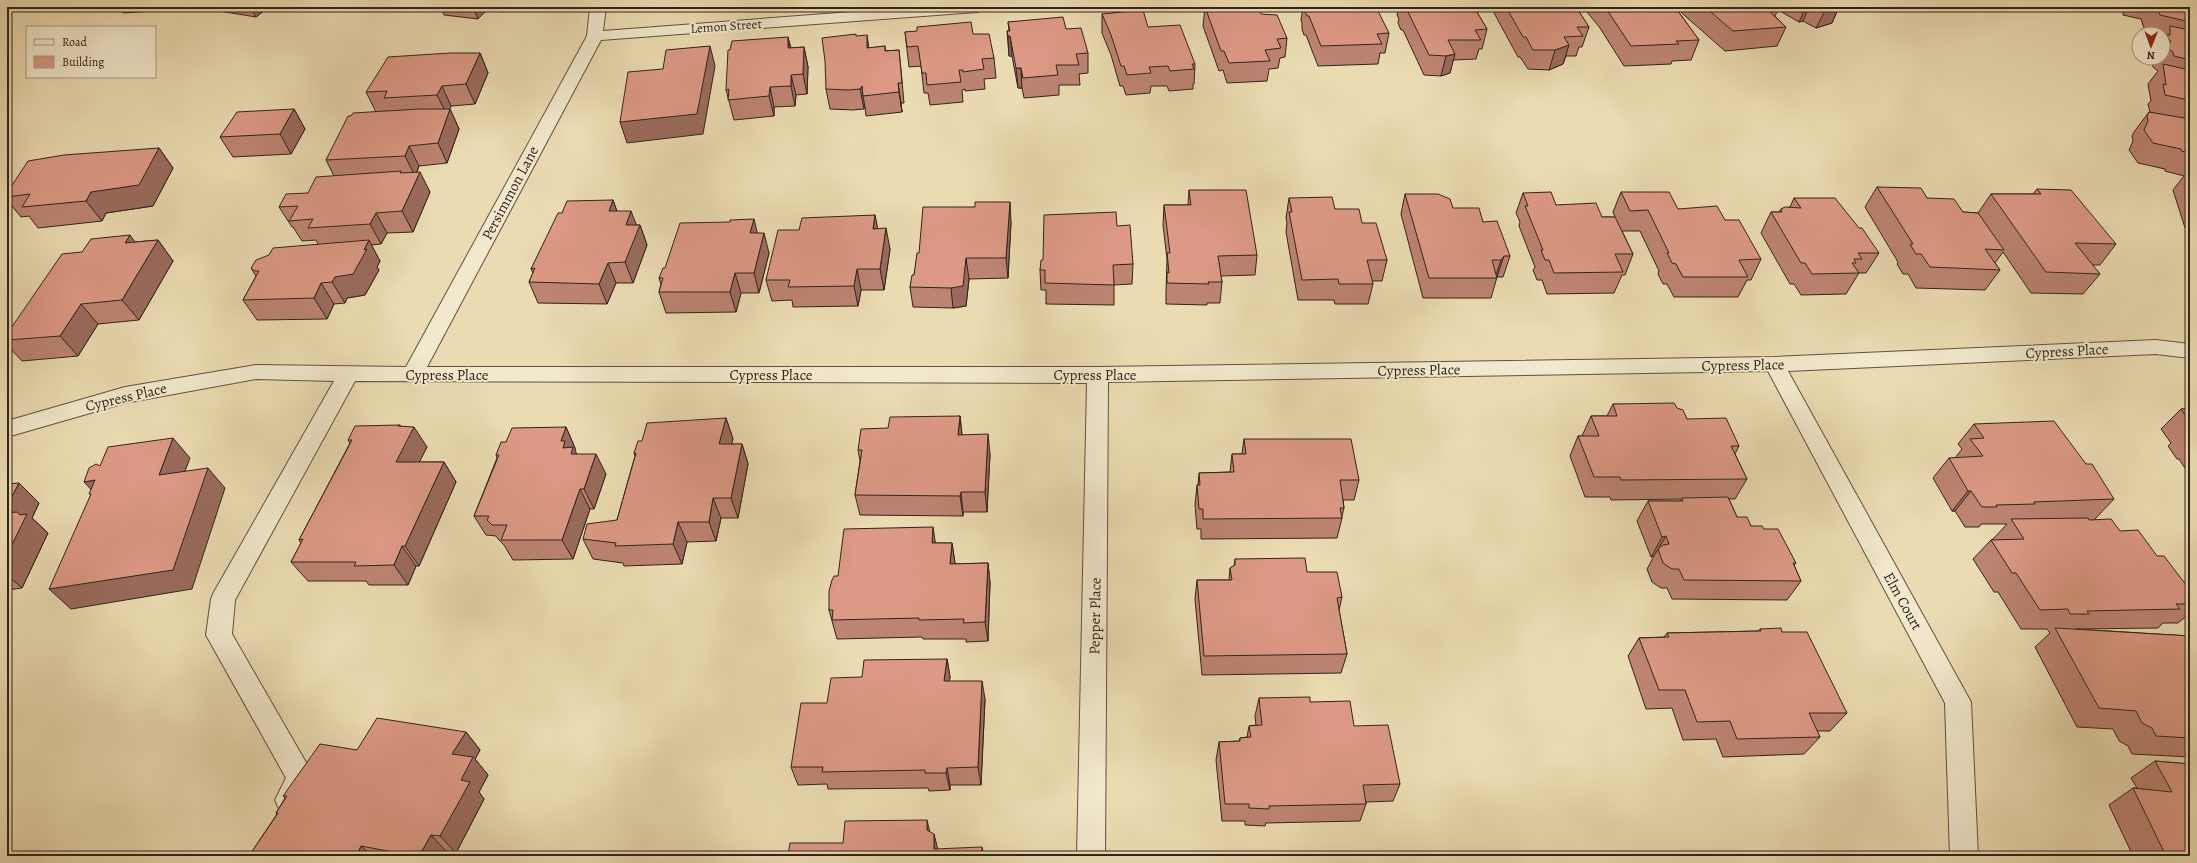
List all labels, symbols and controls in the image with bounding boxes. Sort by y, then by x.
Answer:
street label: Lemon Street [690,15,763,37]
legend [26,26,156,78]
north arrow [2131,26,2171,66]
text: Road [62,34,88,50]
text: N [2147,48,2155,63]
text: Building [62,54,104,70]
street label: Persimmon Lane [477,142,543,243]
street label: Cypress Place [2025,339,2109,363]
street label: Cypress Place [1701,354,1785,376]
street label: Cypress Place [1377,359,1461,381]
street label: Cypress Place [406,365,489,385]
street label: Cypress Place [730,365,813,385]
street label: Cypress Place [1054,365,1137,385]
street label: Cypress Place [83,378,169,416]
street label: Elm Court [1879,568,1927,634]
street label: Pepper Place [1084,577,1106,655]

